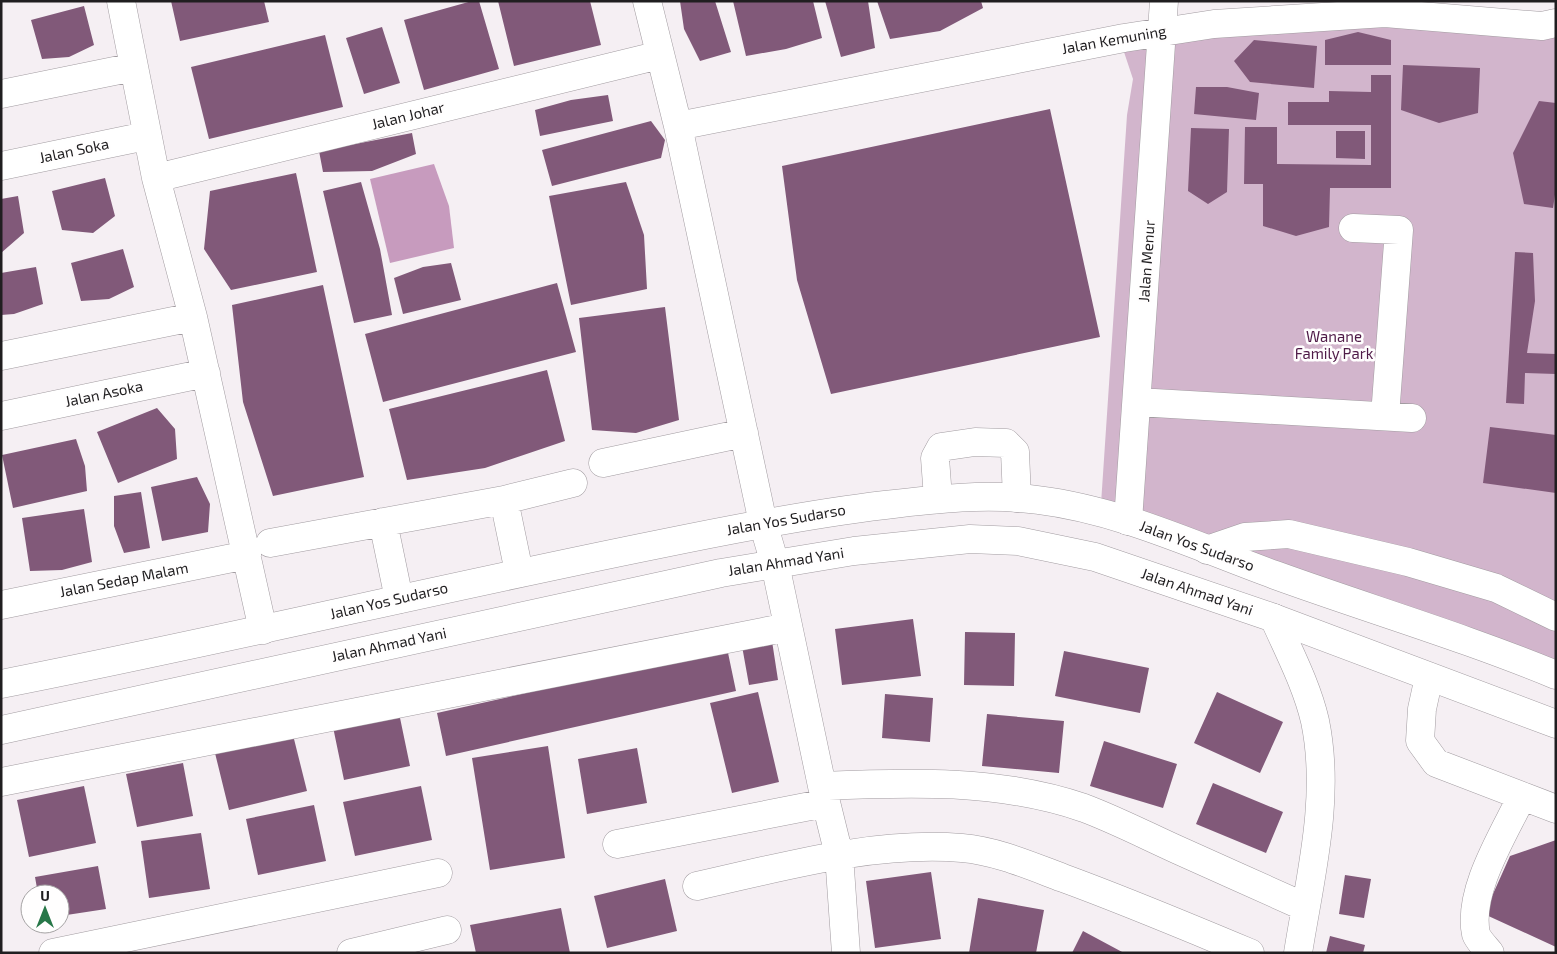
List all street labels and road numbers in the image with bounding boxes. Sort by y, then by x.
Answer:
street label: Jalan Kemuning [1060,21,1168,57]
street label: Jalan Johar [369,97,446,133]
street label: Jalan Soka [37,134,110,166]
street label: Jalan Menur [1134,219,1158,303]
street label: Jalan Asoka [63,376,144,410]
street label: Jalan Yos Sudarso [725,500,847,538]
street label: Jalan Yos Sudarso [1138,516,1257,574]
street label: Jalan Ahmad Yani [727,543,845,579]
street label: Jalan Sedap Malam [58,558,190,600]
street label: Jalan Ahmad Yani [1139,563,1256,619]
street label: Jalan Yos Sudarso [328,578,450,622]
street label: Jalan Ahmad Yani [330,623,448,665]

